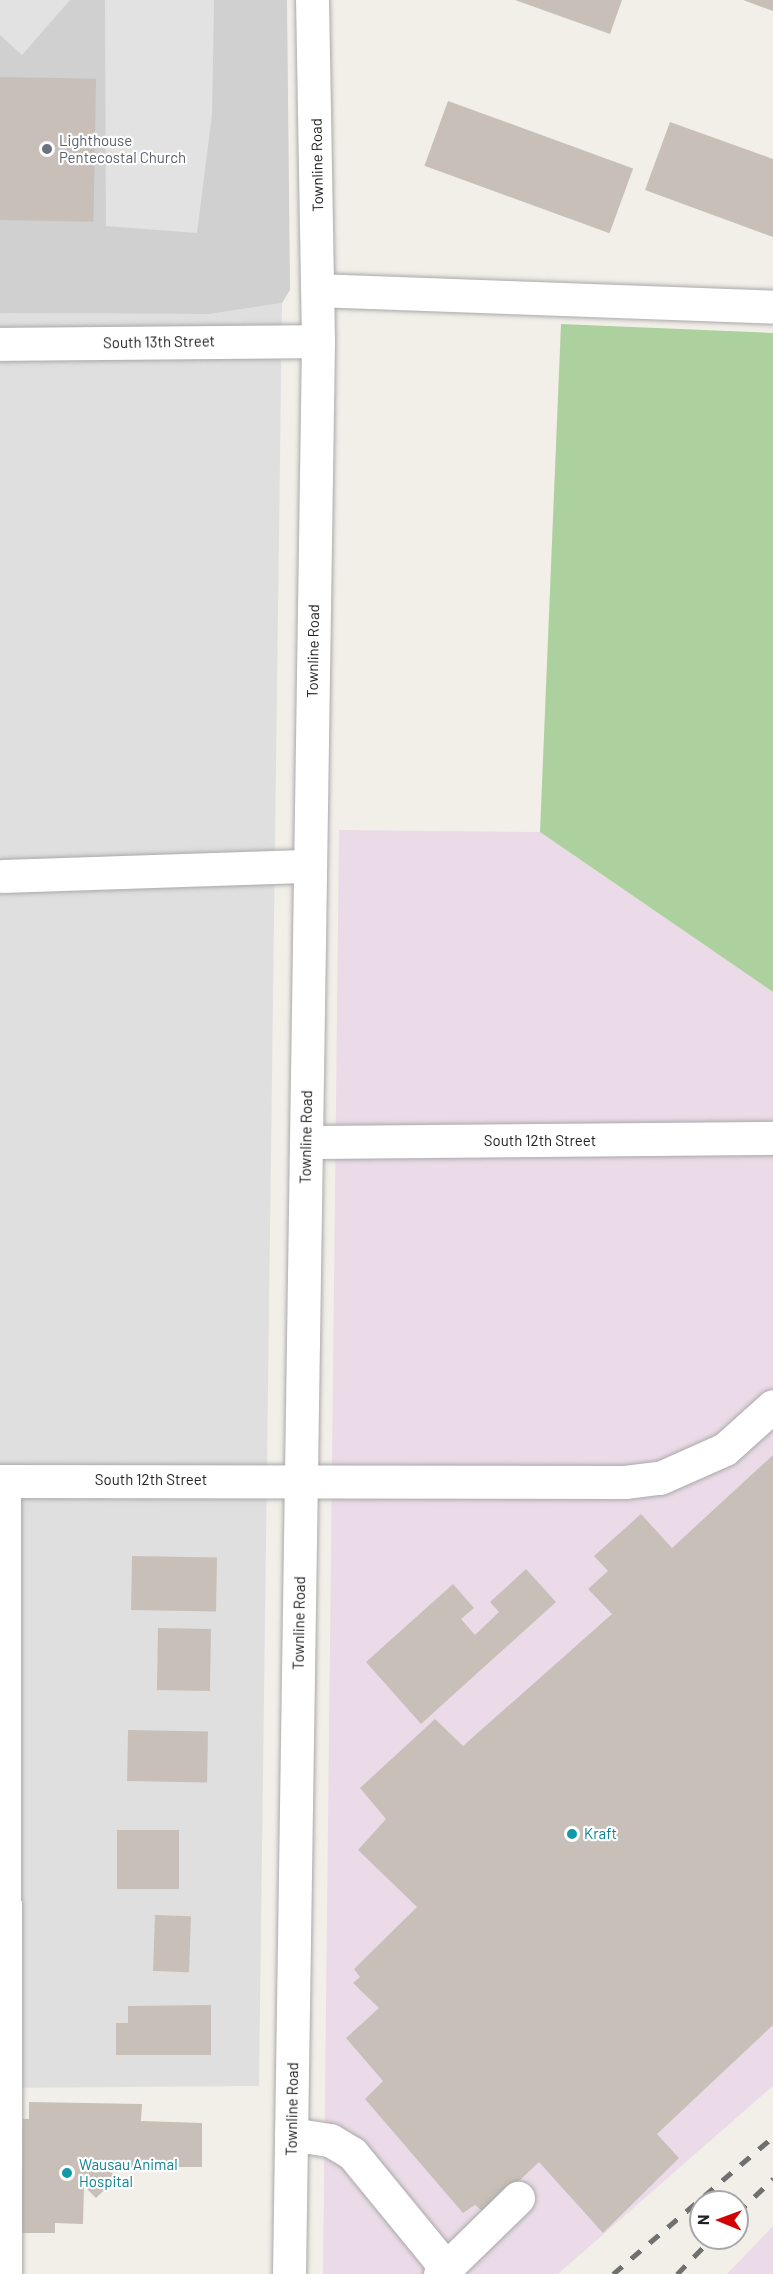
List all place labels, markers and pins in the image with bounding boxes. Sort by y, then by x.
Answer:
place label: Lighthouse Pentecostal Church [59,131,186,166]
marker: Lighthouse Pentecostal Church [40,142,54,156]
place label: Kraft [584,1825,617,1843]
marker: Kraft [565,1827,579,1841]
place label: Wausau Animal Hospital [79,2155,178,2190]
marker: Wausau Animal Hospital [60,2166,74,2180]

